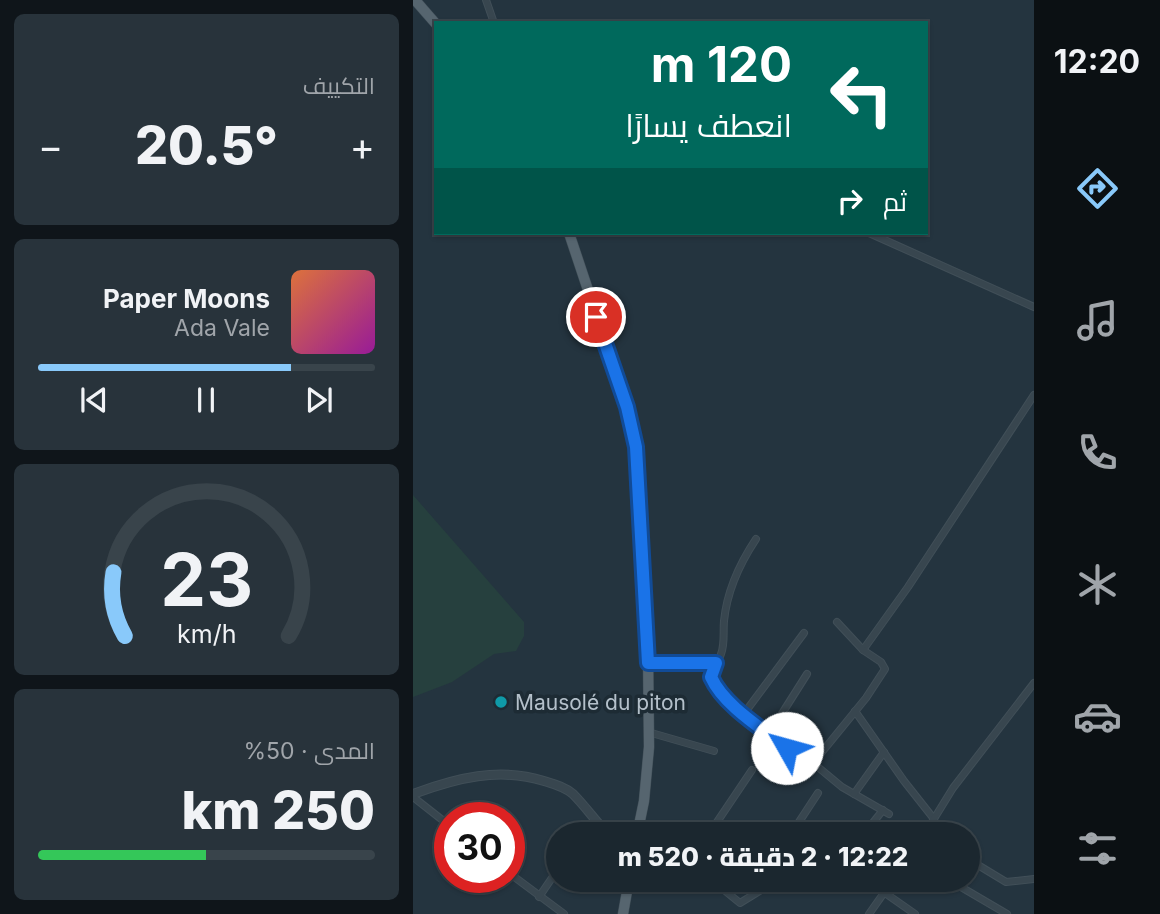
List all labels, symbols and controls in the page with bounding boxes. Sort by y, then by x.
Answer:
text: 120 m [651,35,792,94]
text: 12:20 [1054,42,1140,81]
icon: left [816,49,907,140]
text: التكييف [303,72,375,100]
text: انعطف يسارًا [625,106,792,145]
text: 20.5° [135,114,278,177]
text: − [38,123,63,169]
text: + [350,123,375,169]
icon: directions [1073,164,1122,213]
icon: right [831,182,869,220]
text: ثم [883,186,907,217]
text: Paper Moons [103,283,270,314]
pin [566,287,626,347]
icon: music [1073,296,1122,345]
icon: arrive [577,298,615,336]
text: Ada Vale [174,314,270,342]
icon: previous [75,381,113,419]
icon: pause [187,381,225,419]
icon: next [300,381,338,419]
icon: phone [1073,428,1122,477]
text: 23 [160,535,253,624]
icon: climate [1073,560,1122,609]
text: km/h [177,618,236,648]
place label: Mausolé du piton [515,690,686,715]
icon: car [1073,692,1122,741]
marker: Mausolé du piton [493,694,509,710]
position arrow [750,711,824,785]
text: المدى · 50% [243,737,375,765]
text: 250 km [182,779,375,842]
speed limit sign: 30 [434,802,525,893]
icon: filters [1073,824,1122,873]
text: 12:22 · 2 دقيقة · 520 m [618,841,908,872]

